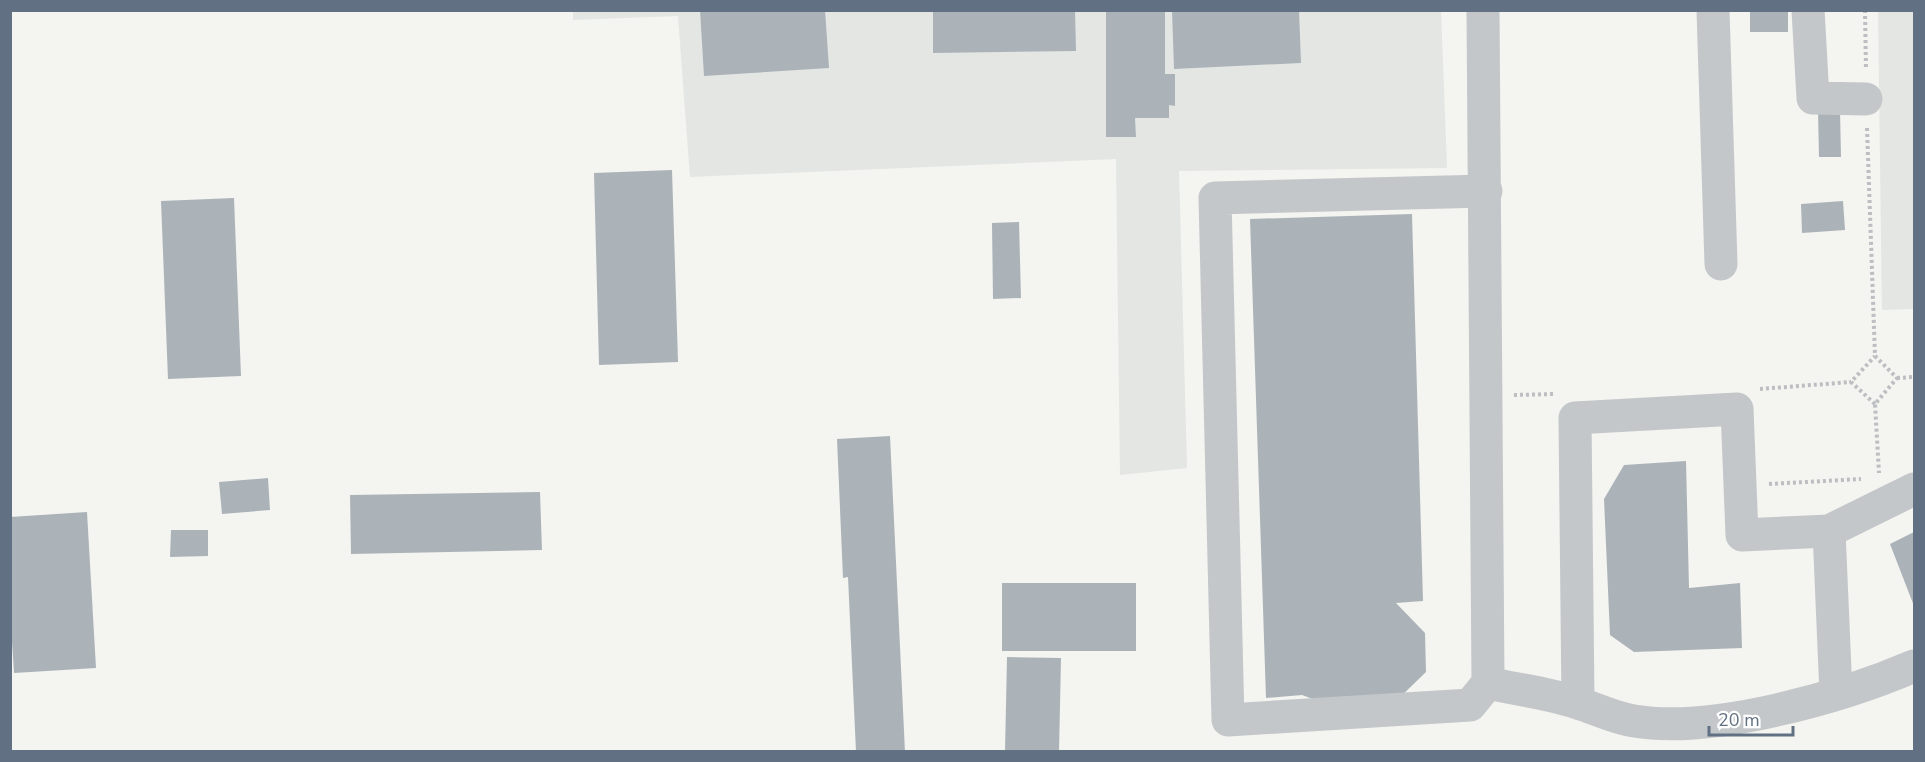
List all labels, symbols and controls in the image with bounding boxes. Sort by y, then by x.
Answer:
scale bar [1709,699,1793,737]
text: 20 m [1718,708,1760,732]

